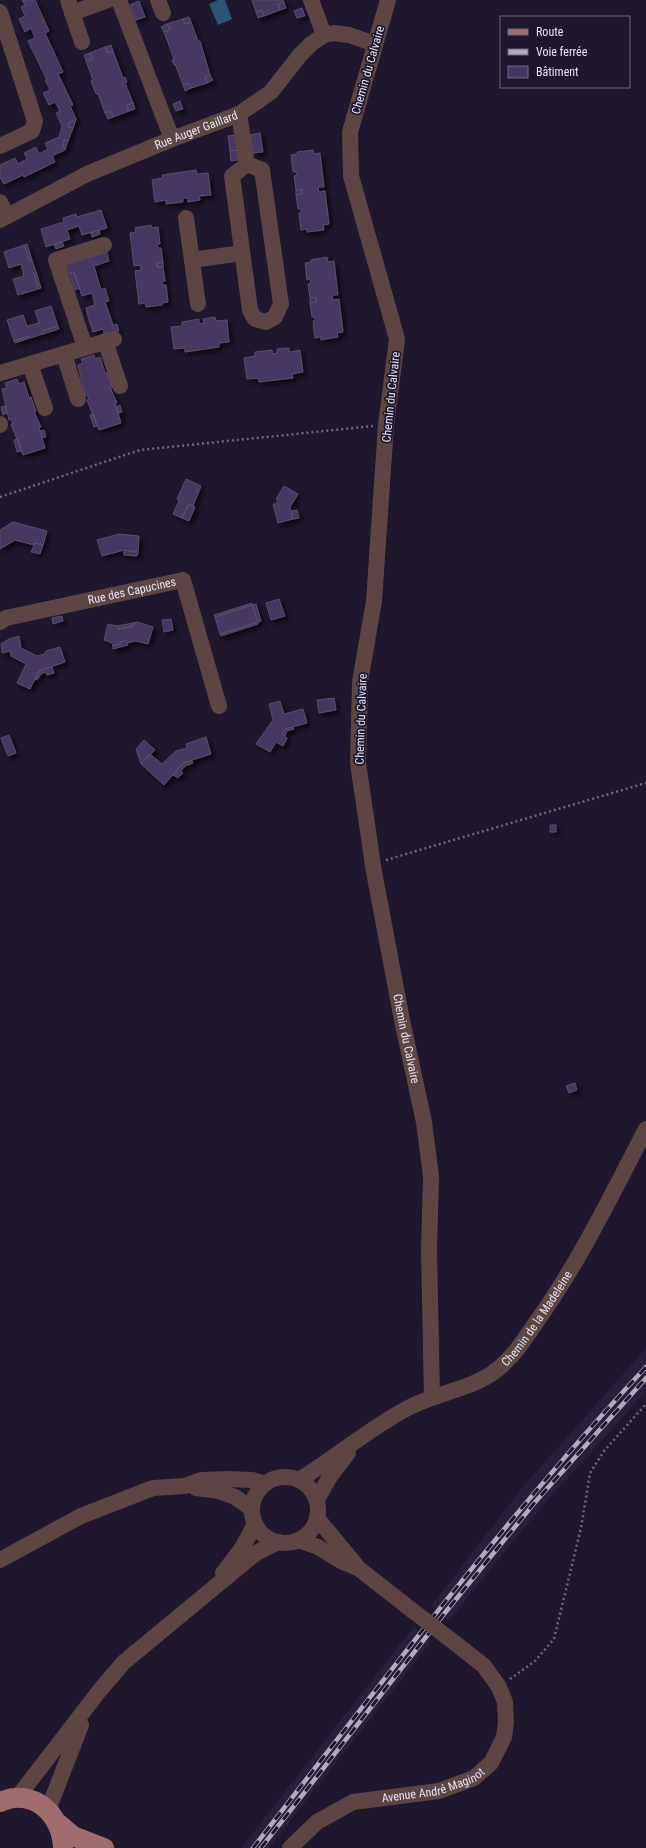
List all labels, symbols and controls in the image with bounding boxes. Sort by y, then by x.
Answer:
legend [500,16,630,88]
street label: Chemin du Calvaire [349,24,387,116]
text: Route [536,25,564,39]
text: Voie ferrée [536,45,588,59]
text: Bâtiment [536,65,579,79]
street label: Rue Auger Gaillard [153,108,240,152]
street label: Chemin du Calvaire [379,351,403,443]
street label: Rue des Capucines [86,575,177,607]
street label: Chemin du Calvaire [352,673,370,765]
street label: Chemin du Calvaire [390,993,423,1085]
street label: Chemin de la Madeleine [498,1268,575,1369]
street label: Avenue André Maginot [381,1765,488,1805]

